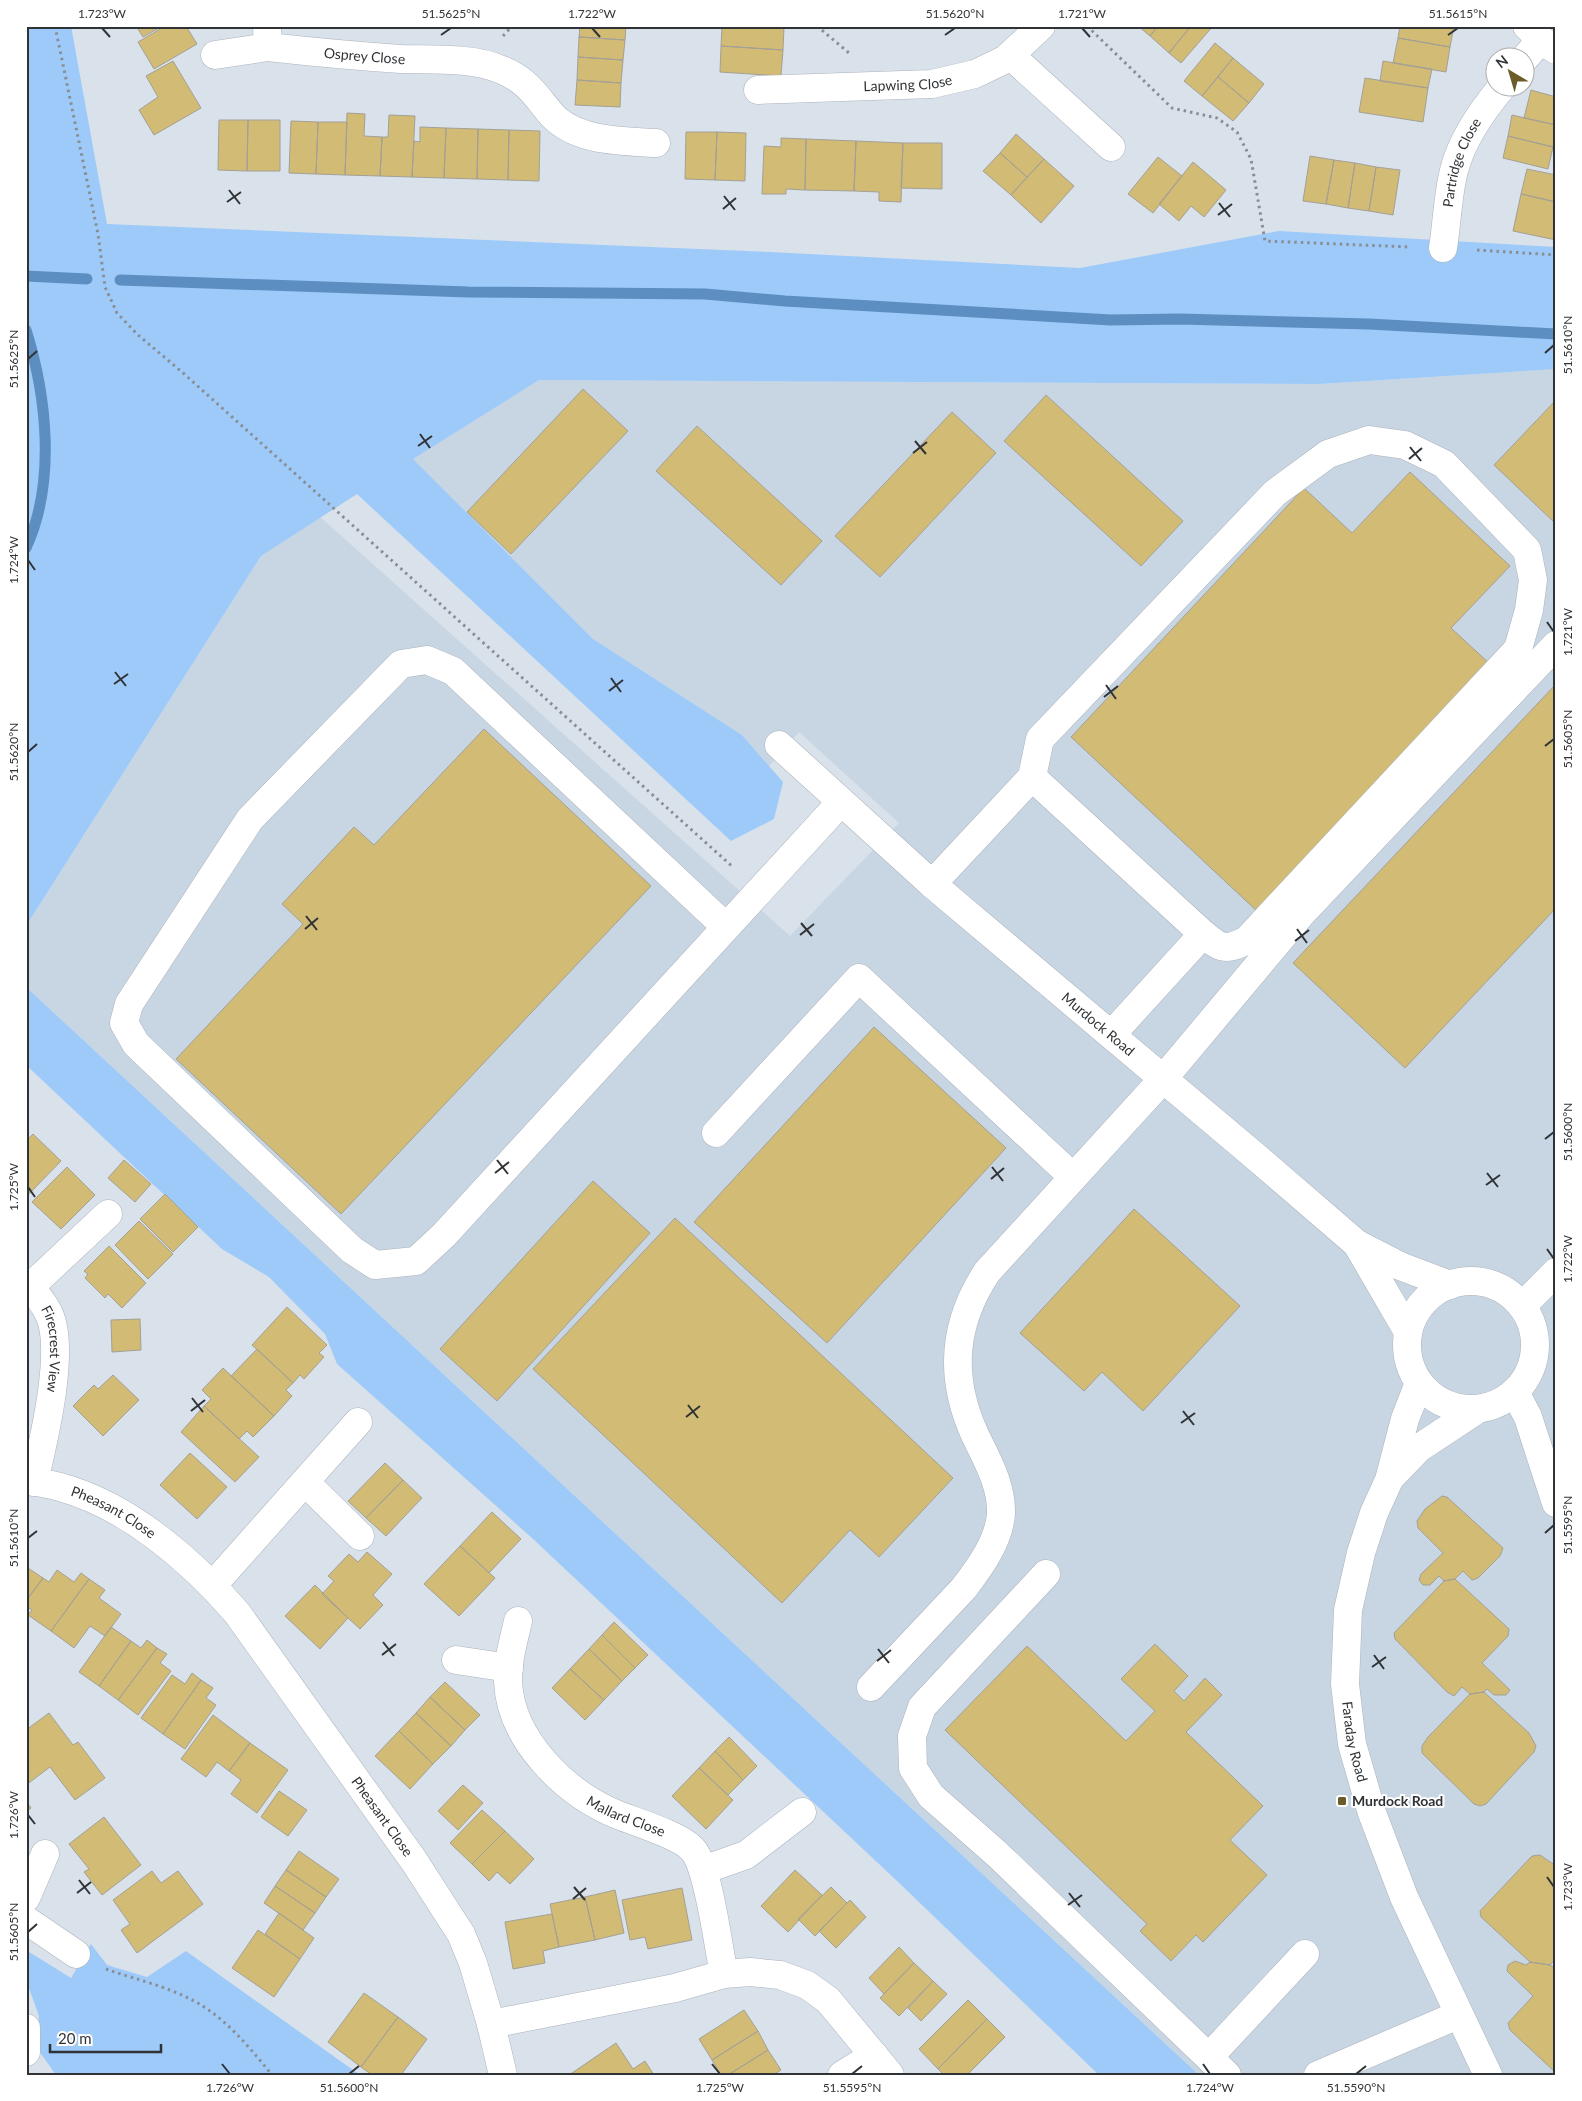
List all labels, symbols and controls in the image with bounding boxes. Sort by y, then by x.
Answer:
text: 1.723°W [78,6,127,21]
text: 51.5625°N [422,6,480,21]
text: 1.722°W [568,6,617,21]
text: 51.5620°N [926,6,984,21]
text: 1.721°W [1058,6,1107,21]
text: 51.5615°N [1429,6,1487,21]
street label: Osprey Close [323,44,405,67]
north arrow [1484,48,1534,98]
text: N [1492,51,1511,71]
street label: Lapwing Close [863,71,954,94]
street label: Partridge Close [1439,114,1484,208]
text: 51.5610°N [1560,316,1575,374]
text: 51.5625°N [6,330,21,388]
text: 1.724°W [6,535,21,584]
text: 1.721°W [1560,607,1575,656]
text: 51.5605°N [1560,710,1575,768]
text: 51.5620°N [6,723,21,781]
street label: Murdock Road [1059,988,1138,1059]
text: 51.5600°N [1560,1103,1575,1161]
text: 1.725°W [6,1162,21,1211]
text: 1.722°W [1560,1234,1575,1283]
street label: Firecrest View [38,1302,64,1393]
street label: Pheasant Close [69,1482,159,1542]
text: 51.5595°N [1560,1496,1575,1554]
text: 51.5610°N [6,1509,21,1567]
street label: Faraday Road [1339,1700,1372,1784]
street label: Pheasant Close [348,1773,417,1859]
text: 1.726°W [6,1790,21,1839]
street label: Mallard Close [584,1792,668,1840]
place label: Murdock Road [1352,1792,1443,1809]
marker: Murdock Road [1336,1795,1348,1807]
text: 1.723°W [1560,1862,1575,1911]
text: 51.5605°N [6,1903,21,1961]
scale bar [50,2021,161,2053]
text: 20 m [58,2029,92,2047]
text: 1.726°W [206,2080,255,2095]
text: 51.5600°N [320,2080,378,2095]
text: 1.725°W [696,2080,745,2095]
text: 51.5595°N [823,2080,881,2095]
text: 1.724°W [1186,2080,1235,2095]
text: 51.5590°N [1327,2080,1385,2095]

